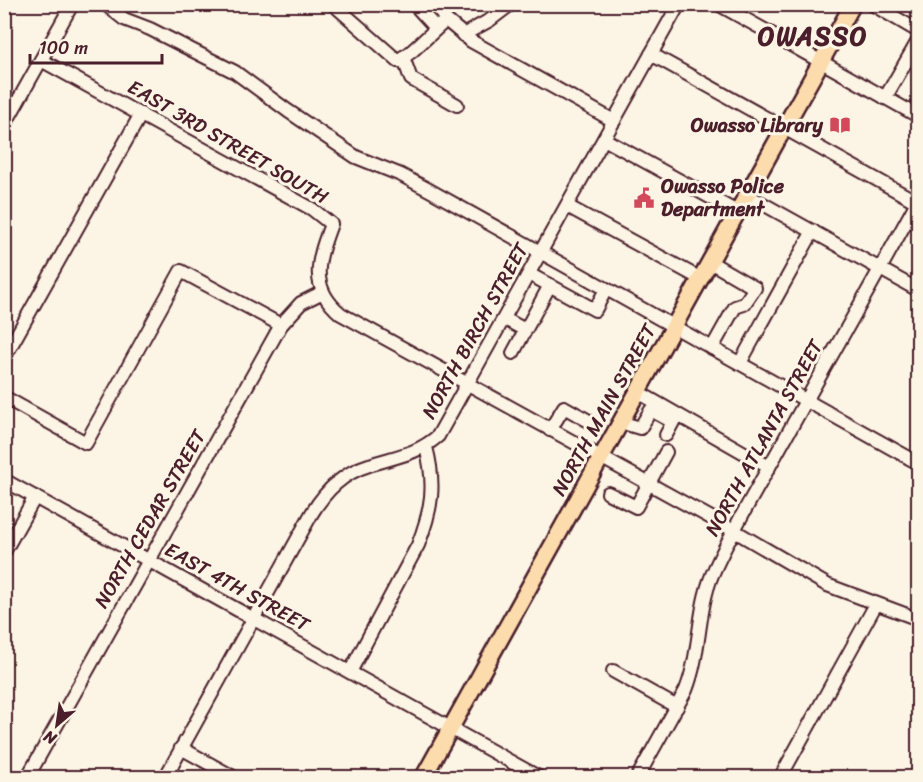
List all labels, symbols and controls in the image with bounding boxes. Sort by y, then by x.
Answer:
district label: OWASSO [758,13,868,59]
scale bar [30,27,162,65]
text: 100 m [39,32,88,64]
street label: EAST 3RD STREET SOUTH [121,70,335,214]
place label: Owasso Library [691,108,824,143]
library icon: Owasso Library [828,113,852,137]
place label: Owasso Police Department [661,169,785,227]
public building icon: Owasso Police Department [632,186,656,210]
street label: NORTH BIRCH STREET [412,235,539,426]
street label: NORTH MAIN STREET [542,316,667,503]
street label: NORTH ATLANTA STREET [695,332,833,543]
street label: NORTH CEDAR STREET [84,422,216,615]
street label: EAST 4TH STREET [158,532,317,642]
north arrow [27,695,87,755]
text: N [37,722,63,754]

